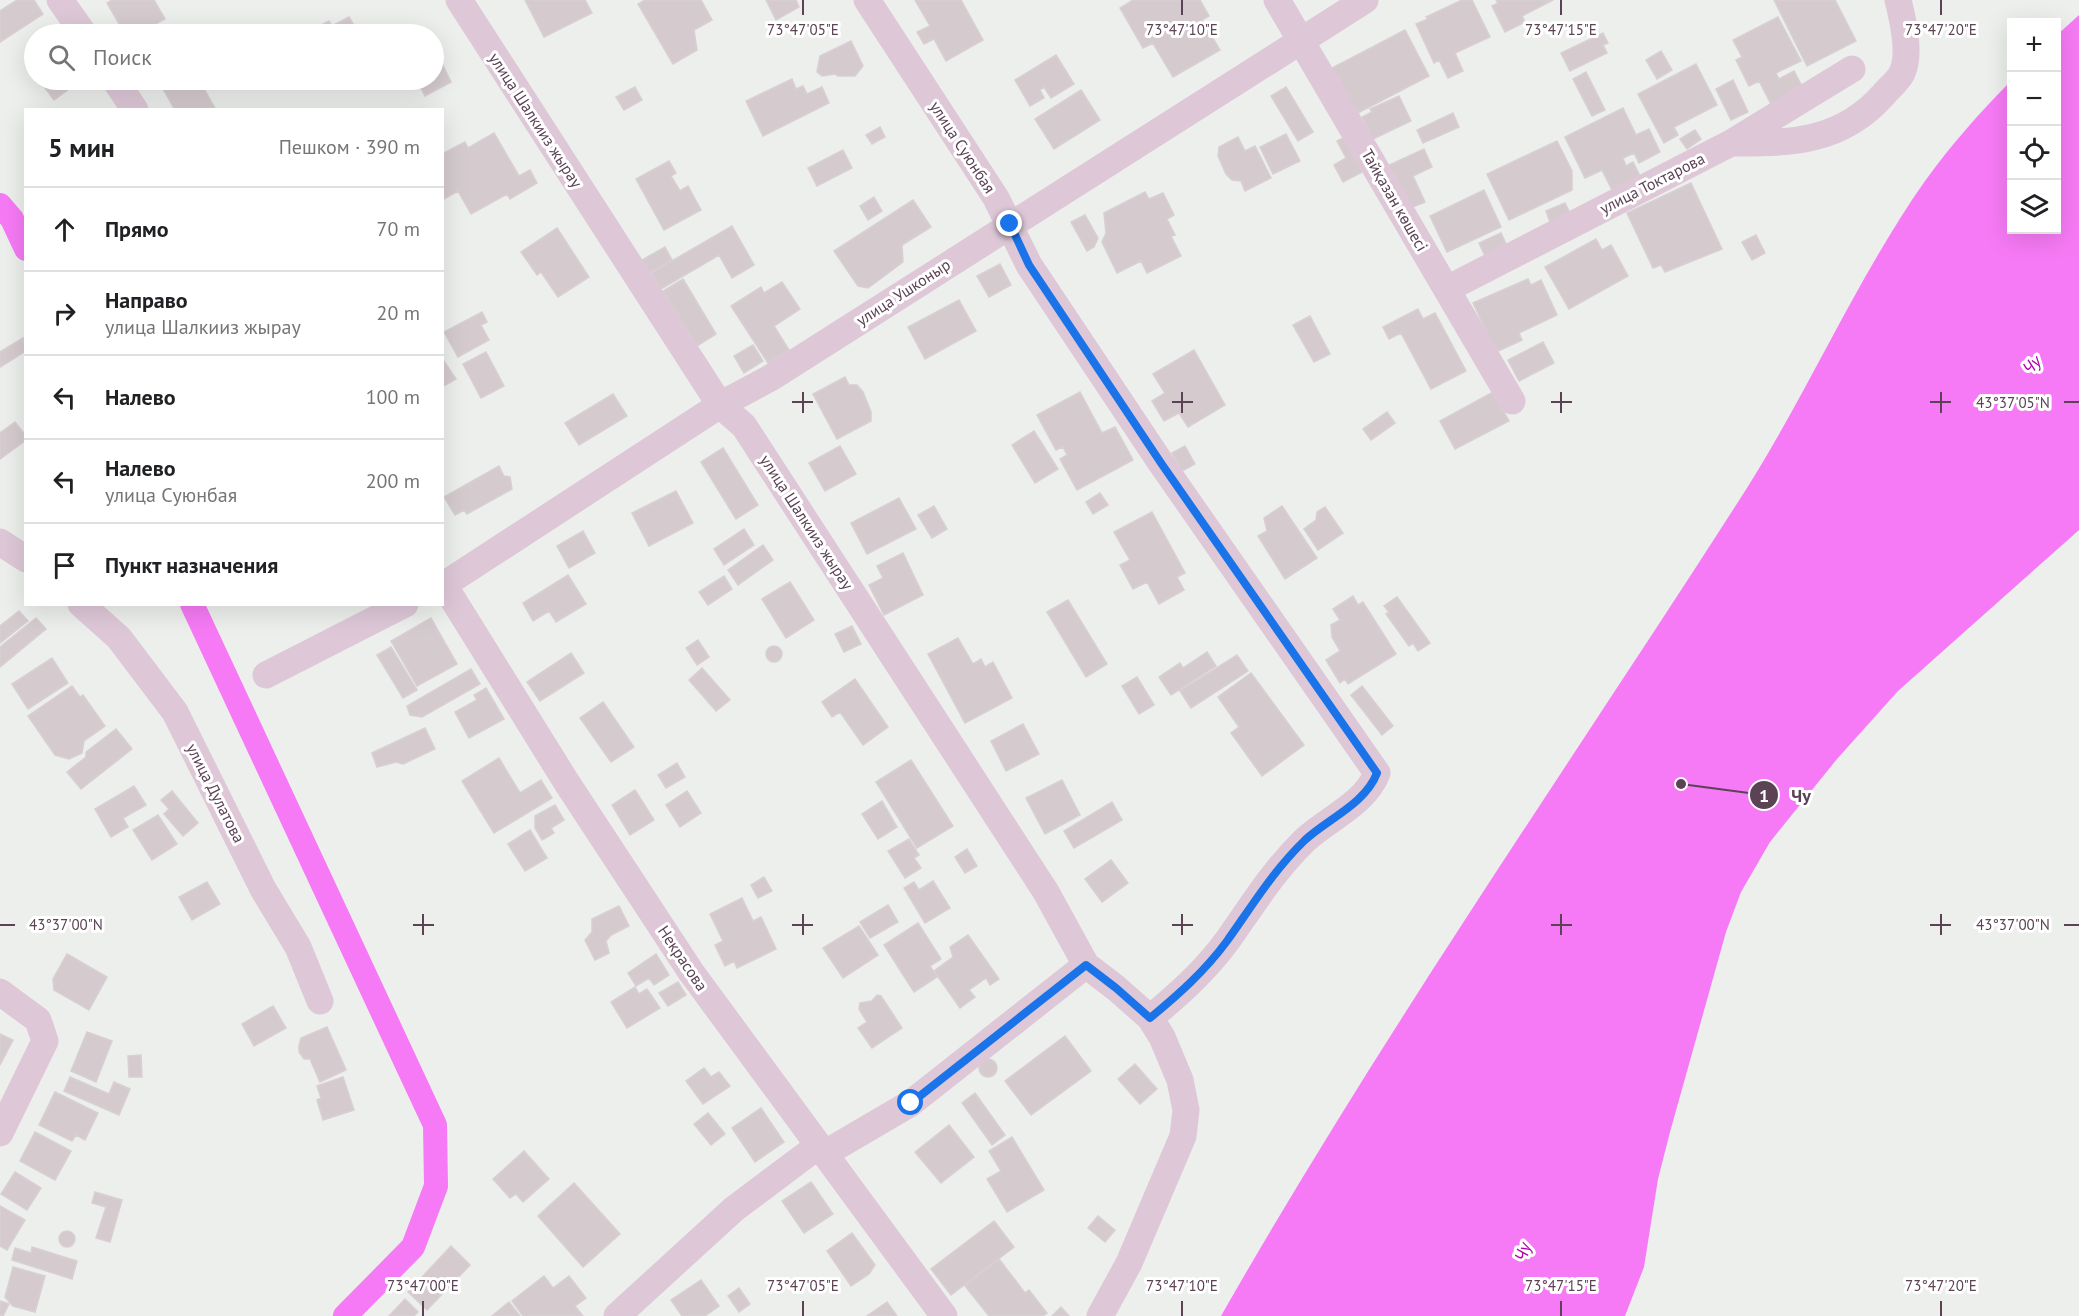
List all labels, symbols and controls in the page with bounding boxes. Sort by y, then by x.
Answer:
map controls [2007,18,2061,234]
button: + [2007,18,2061,72]
text: 73°47'05"E [767,20,839,39]
text: 73°47'10"E [1146,20,1218,39]
text: 73°47'15"E [1525,20,1597,39]
text: 73°47'20"E [1905,20,1977,39]
search box [24,24,444,90]
icon: search [45,41,78,74]
text: Поиск [93,43,152,71]
street label: улица Шалкииз жырау [485,49,587,192]
button: − [2007,72,2061,126]
street label: улица Суюнбая [926,97,1000,197]
button: locate [2007,126,2061,180]
text: 5 мин [48,131,115,164]
text: Пешком · 390 m [279,134,420,160]
street label: Тайқазан көшесі [1358,145,1432,255]
street label: улица Токтарова [1596,148,1708,218]
button: layers [2007,180,2061,234]
route end [996,210,1022,236]
icon: ahead [48,213,81,246]
text: Прямо [105,215,168,243]
text: 70 m [377,216,420,242]
street label: улица Ушконыр [852,254,954,330]
text: Направо [105,286,188,314]
icon: right [48,297,81,330]
text: 20 m [377,300,420,326]
text: улица Шалкииз жырау [105,314,301,340]
water label: Чу [2017,349,2047,379]
icon: left [48,381,81,414]
text: Налево [105,383,176,411]
text: 100 m [366,384,420,410]
text: 43°37'05"N [1976,393,2050,412]
street label: улица Шалкииз жырау [756,451,858,594]
text: Налево [105,454,176,482]
icon: left [48,465,81,498]
text: 200 m [366,468,420,494]
text: улица Суюнбая [105,482,237,508]
icon: arrive [48,549,81,582]
text: Пункт назначения [105,551,278,579]
street label: улица Дулатова [182,740,250,846]
callout: Чу [1749,777,1823,813]
text: 1 [1759,784,1769,807]
text: Чу [1791,784,1811,807]
text: 43°37'00"N [29,915,103,934]
text: 43°37'00"N [1976,915,2050,934]
street label: Некрасова [654,922,712,994]
route start [897,1089,923,1115]
water label: Чу [1509,1239,1537,1264]
text: 73°47'00"E [387,1276,459,1295]
text: 73°47'05"E [767,1276,839,1295]
text: 73°47'10"E [1146,1276,1218,1295]
text: 73°47'15"E [1525,1276,1597,1295]
text: 73°47'20"E [1905,1276,1977,1295]

